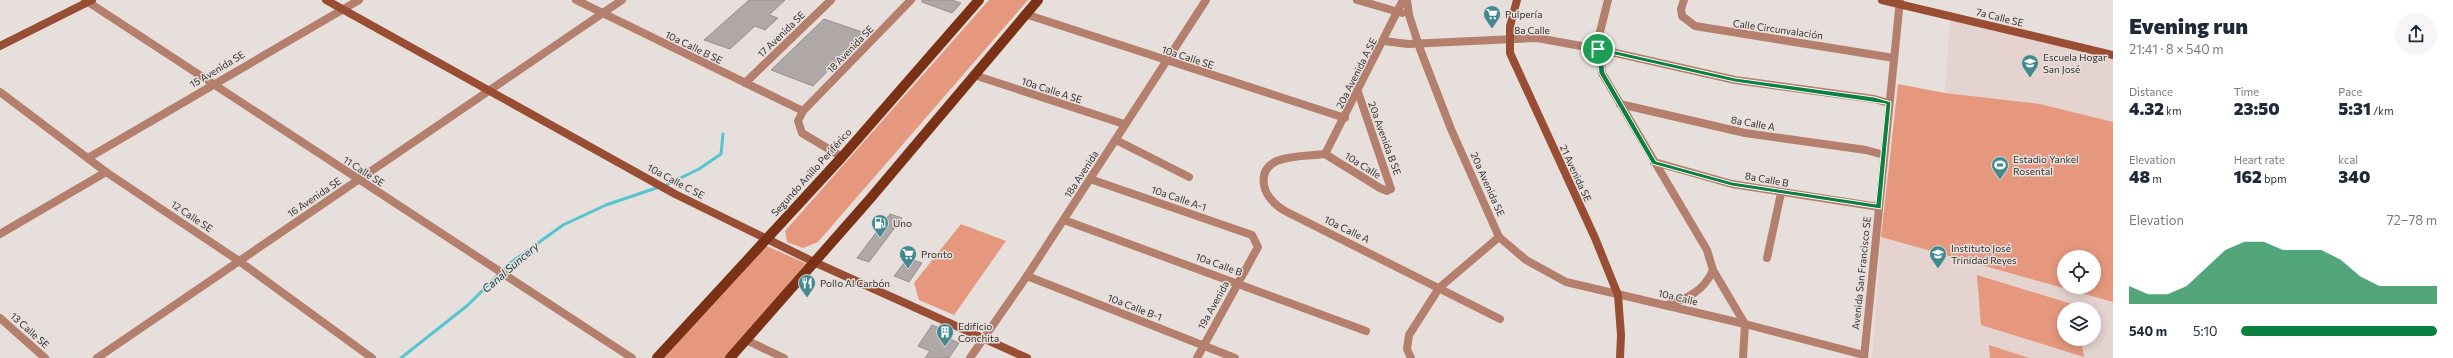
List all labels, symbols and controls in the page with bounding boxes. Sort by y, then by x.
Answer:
supermarket icon: Pulpería [1482,4,1502,29]
street label: 7a Calle SE [1975,5,2025,29]
street label: 17 Avenida SE [755,8,807,60]
place label: Pulpería [1505,8,1542,20]
text: Evening run [2129,12,2248,39]
button: share [2395,13,2437,55]
street label: Calle Circunvalación [1732,17,1824,41]
street label: 18 Avenida SE [824,22,876,75]
street label: 8a Calle [1514,24,1550,36]
street label: 10a Calle B SE [663,28,725,66]
pin [1581,32,1615,66]
street label: 20a Avenida A SE [1333,36,1379,110]
icon: arrive [1587,38,1609,60]
text: 21:41 · 8 × 540 m [2129,41,2224,57]
street label: 10a Calle SE [1160,43,1216,71]
street label: 15 Avenida SE [187,48,247,90]
place label: Escuela Hogar San José [2043,51,2107,75]
school or university icon: Escuela Hogar San José [2020,53,2040,78]
street label: 10a Calle A SE [1020,75,1084,105]
text: Distance [2129,85,2173,98]
text: Time [2234,85,2259,98]
text: Pace [2338,85,2362,98]
text: 4.32 [2129,98,2164,119]
text: 23:50 [2234,98,2280,119]
text: 5:31 [2338,98,2371,119]
street label: 20a Avenida B SE [1366,100,1404,176]
text: km [2164,104,2182,117]
text: /km [2371,104,2394,117]
street label: 8a Calle A [1730,113,1776,133]
street label: Segundo Anillo Periférico [768,126,854,218]
street label: 21 Avenida SE [1558,143,1594,203]
street label: 18a Avenida [1061,148,1101,200]
street label: 10a Calle [1343,149,1383,181]
street label: 20a Avenida SE [1468,150,1508,218]
street label: 11 Calle SE [341,153,387,189]
place label: Estadio Yankel Rosental [2013,153,2079,177]
text: Elevation [2129,153,2175,166]
text: Heart rate [2234,153,2285,166]
text: kcal [2338,153,2358,166]
sports icon: Estadio Yankel Rosental [1990,155,2010,180]
street label: 10a Calle C SE [645,161,707,201]
text: 48 [2129,166,2150,187]
text: 162 [2234,166,2262,187]
text: 340 [2338,166,2370,187]
street label: 8a Calle B [1744,169,1790,189]
text: m [2150,172,2162,185]
text: bpm [2262,172,2287,185]
street label: 16 Avenida SE [285,175,343,219]
street label: 10a Calle A-1 [1150,183,1208,213]
street label: 12 Calle SE [169,198,215,234]
text: Elevation [2129,212,2184,228]
text: 72–78 m [2387,212,2437,228]
fuel station icon: Uno [870,213,890,238]
street label: 10a Calle A [1322,213,1372,245]
street label: Avenida San Francisco SE [1849,216,1873,330]
place label: Uno [893,217,912,229]
water label: Canal Suncery [479,239,541,295]
place label: Instituto José Trinidad Reyes [1951,242,2017,266]
supermarket icon: Pronto [898,244,918,269]
school or university icon: Instituto José Trinidad Reyes [1928,244,1948,269]
place label: Pronto [921,248,953,260]
street label: 10a Calle B [1194,250,1244,278]
map controls [2057,250,2101,346]
button: locate [2057,250,2101,294]
restaurant icon: Pollo Al Carbón [797,273,817,298]
place label: Pollo Al Carbón [820,277,890,289]
street label: 19a Avenida [1195,279,1231,331]
street label: 10a Calle [1657,287,1699,307]
street label: 10a Calle B-1 [1106,291,1164,323]
button: layers [2057,302,2101,346]
street label: 13 Calle SE [8,309,52,351]
place label: Edificio Conchita [958,320,999,344]
building icon: Edificio Conchita [935,322,955,347]
text: 540 m [2129,323,2167,339]
text: 5:10 [2193,323,2218,339]

